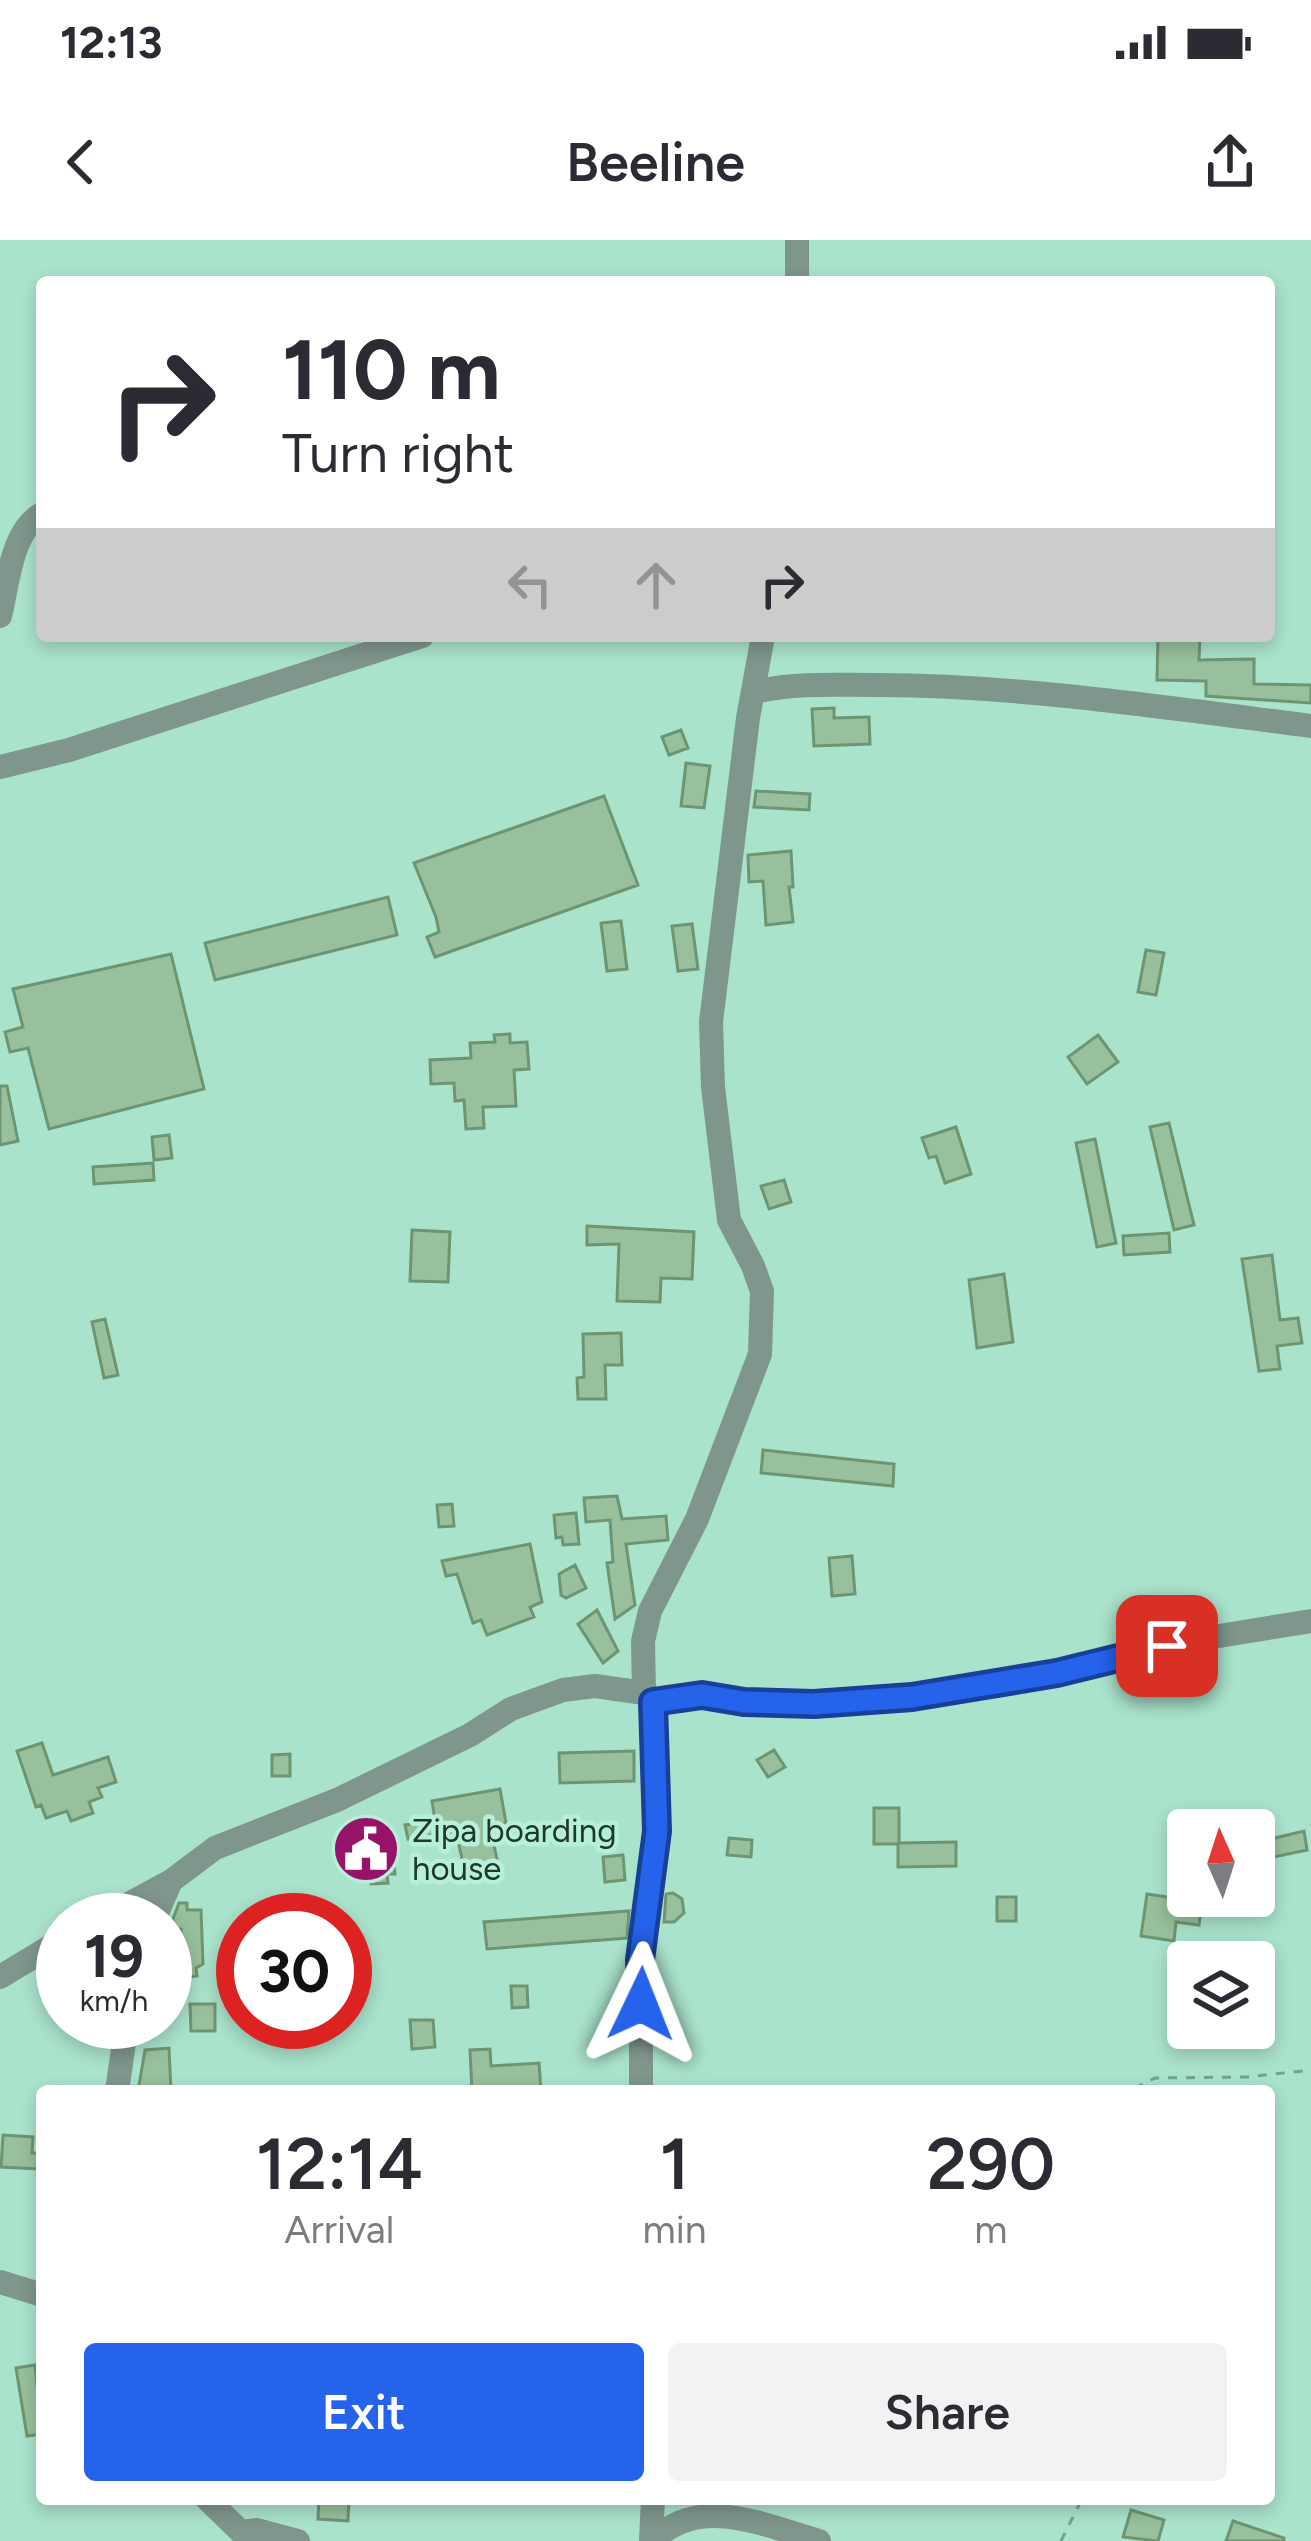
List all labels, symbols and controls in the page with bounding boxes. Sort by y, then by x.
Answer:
text: 12:13 [60,15,163,69]
icon: back [48,129,114,195]
icon: share [1197,129,1263,195]
text: Beeline [566,130,745,195]
text: 110 m [282,319,501,420]
icon: right [84,324,240,480]
text: Turn right [282,421,514,486]
icon: left [497,552,563,618]
icon: ahead [623,552,689,618]
icon: right [749,552,815,618]
pin [1116,1595,1218,1697]
icon: arrive [1134,1613,1200,1679]
north arrow [1167,1809,1275,1917]
map controls [1167,1809,1275,2049]
place label: Zipa boarding house [412,1811,617,1888]
public building icon: Zipa boarding house [331,1814,401,1884]
speed limit sign: 30 [216,1893,372,2049]
text: 19 [84,1920,144,1992]
position arrow [578,1941,704,2067]
button: layers [1167,1941,1275,2049]
text: km/h [80,1982,148,2019]
text: 12:14 [256,2121,423,2207]
text: 1 [659,2121,690,2207]
text: 290 [926,2121,1055,2207]
text: Arrival [284,2206,394,2253]
text: min [643,2206,707,2253]
text: m [974,2206,1007,2253]
button: Exit [84,2343,644,2481]
button: Share [668,2343,1227,2481]

